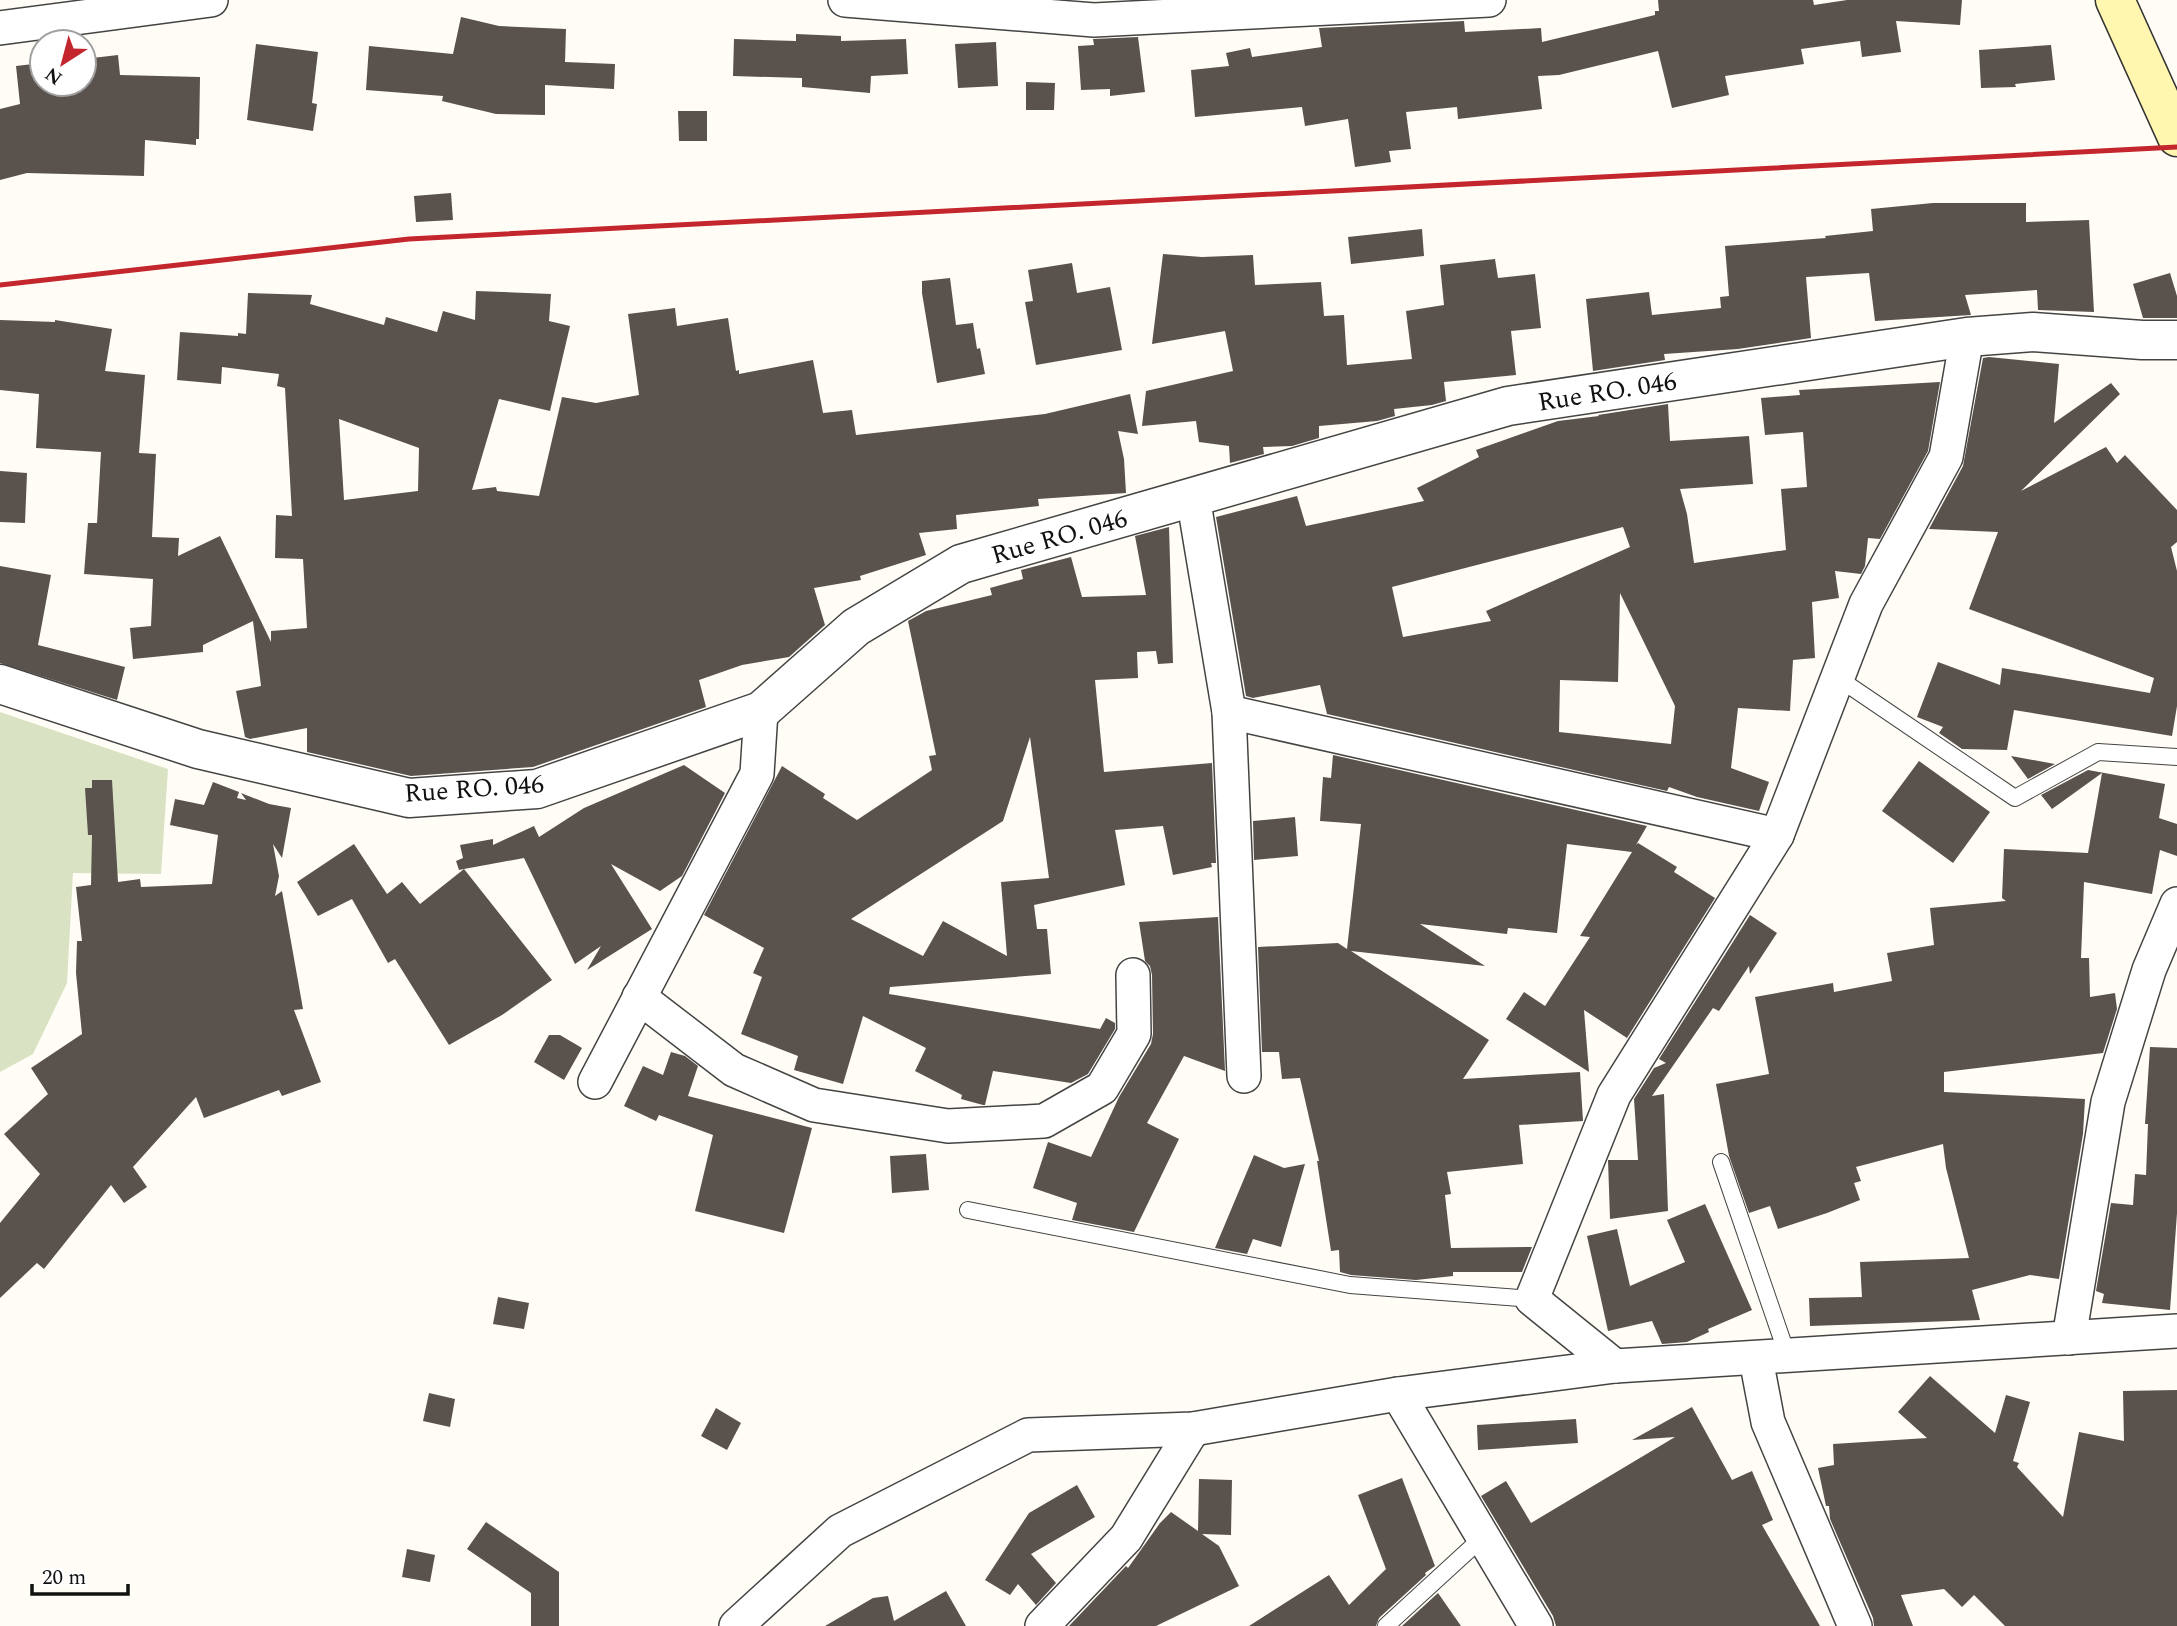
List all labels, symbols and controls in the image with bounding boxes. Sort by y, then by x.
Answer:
north arrow [28,28,98,98]
text: N [39,59,69,92]
street label: Rue RO. 046 [1535,361,1679,423]
street label: Rue RO. 046 [986,498,1132,575]
street label: Rue RO. 046 [403,764,545,814]
scale bar [32,1552,128,1596]
text: 20 m [42,1562,86,1594]

